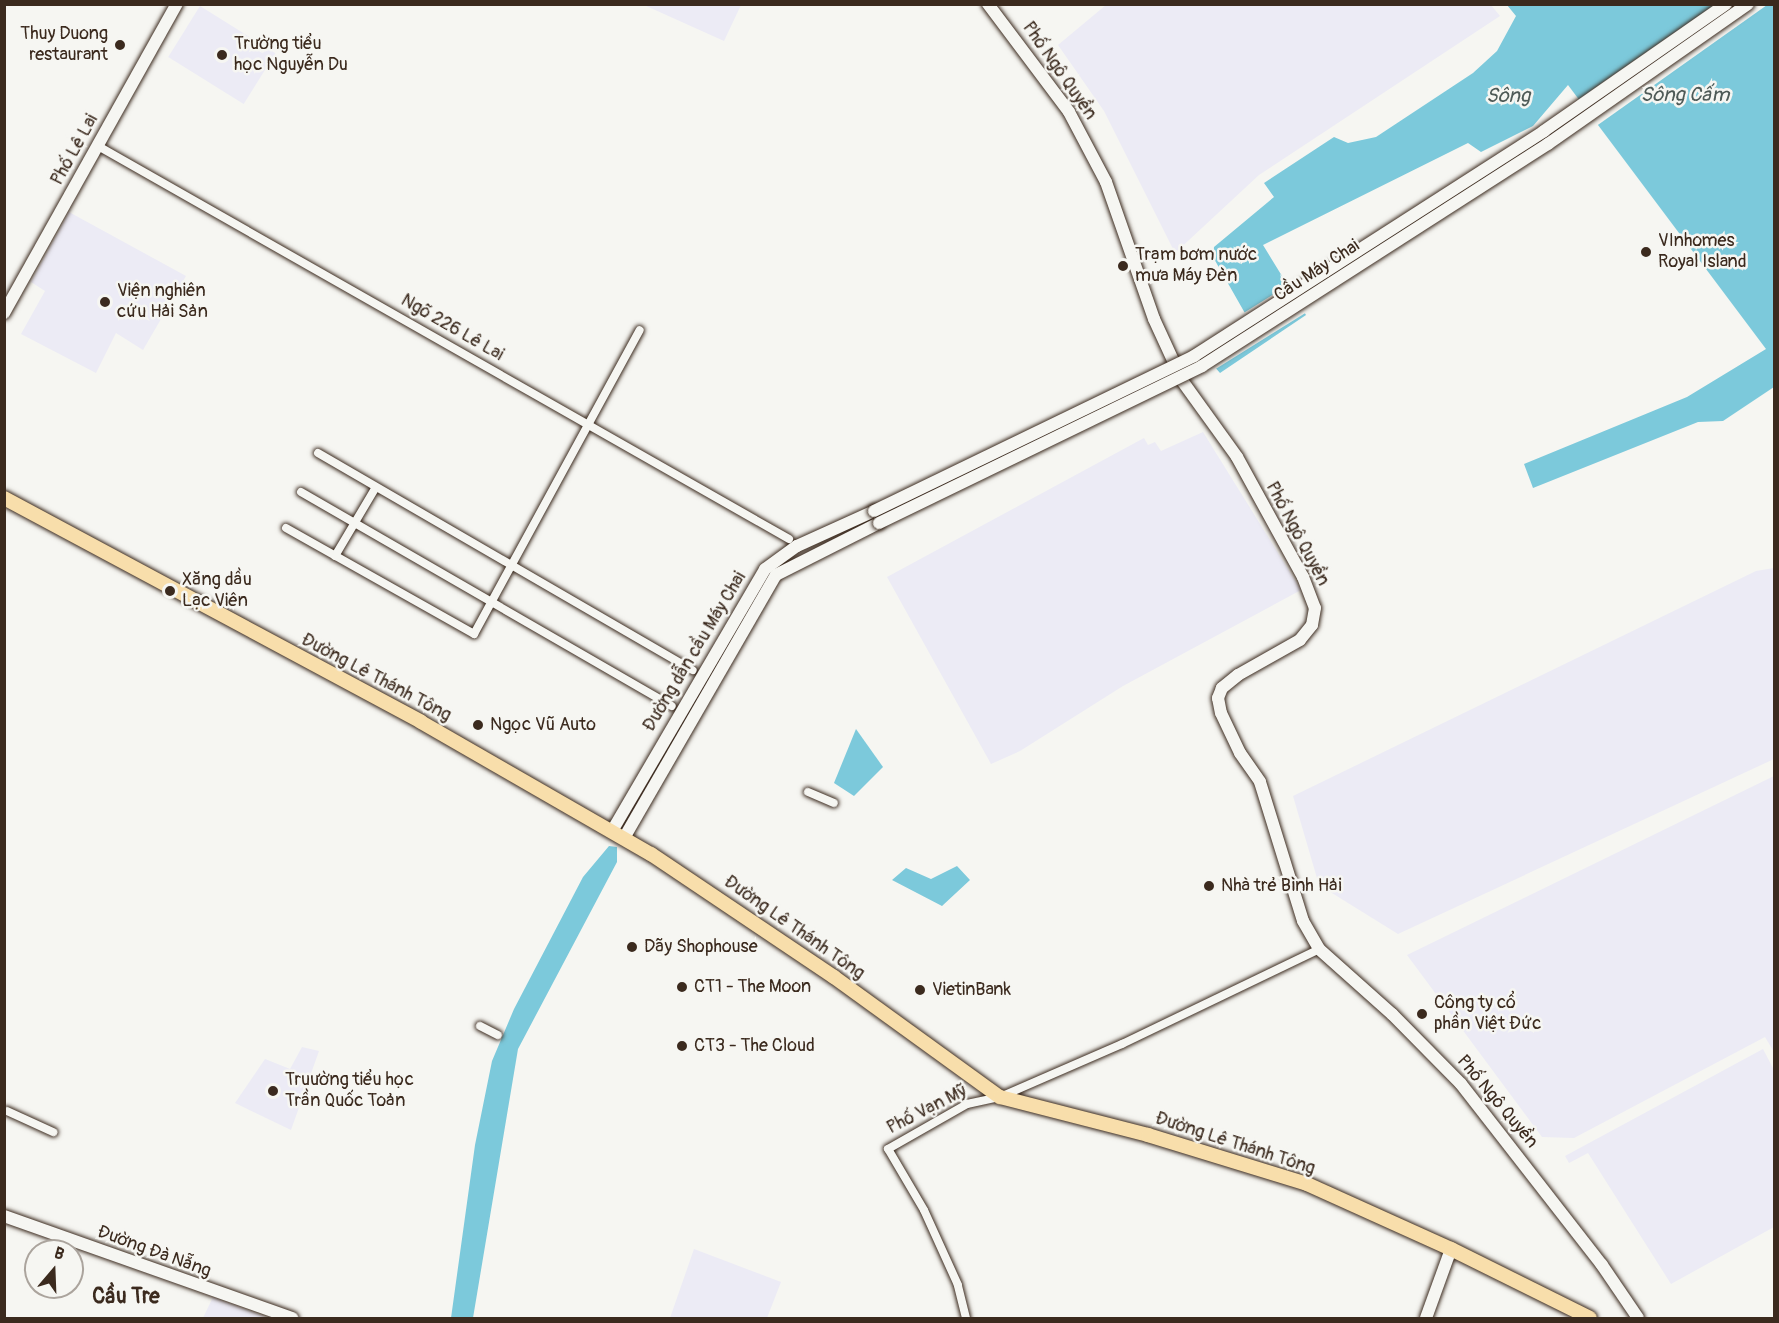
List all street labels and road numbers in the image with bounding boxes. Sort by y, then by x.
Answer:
street label: Phố Ngô Quyền [1017,18,1101,124]
street label: Phố Lê Lai [47,111,103,189]
street label: Cầu Máy Chai [1270,235,1364,307]
street label: Ngõ 226 Lê Lai [397,290,507,366]
street label: Phố Ngô Quyền [1261,478,1333,590]
street label: Đường dẫn cầu Máy Chai [639,568,751,736]
street label: Đường Lê Thánh Tông [297,629,455,727]
street label: Đường Lê Thánh Tông [719,871,869,985]
street label: Phố Ngô Quyền [1452,1051,1542,1153]
street label: Phố Vạn Mỹ [883,1081,971,1139]
street label: Đường Lê Thánh Tông [1152,1108,1318,1180]
street label: Đường Đà Nẵng [94,1221,214,1283]

